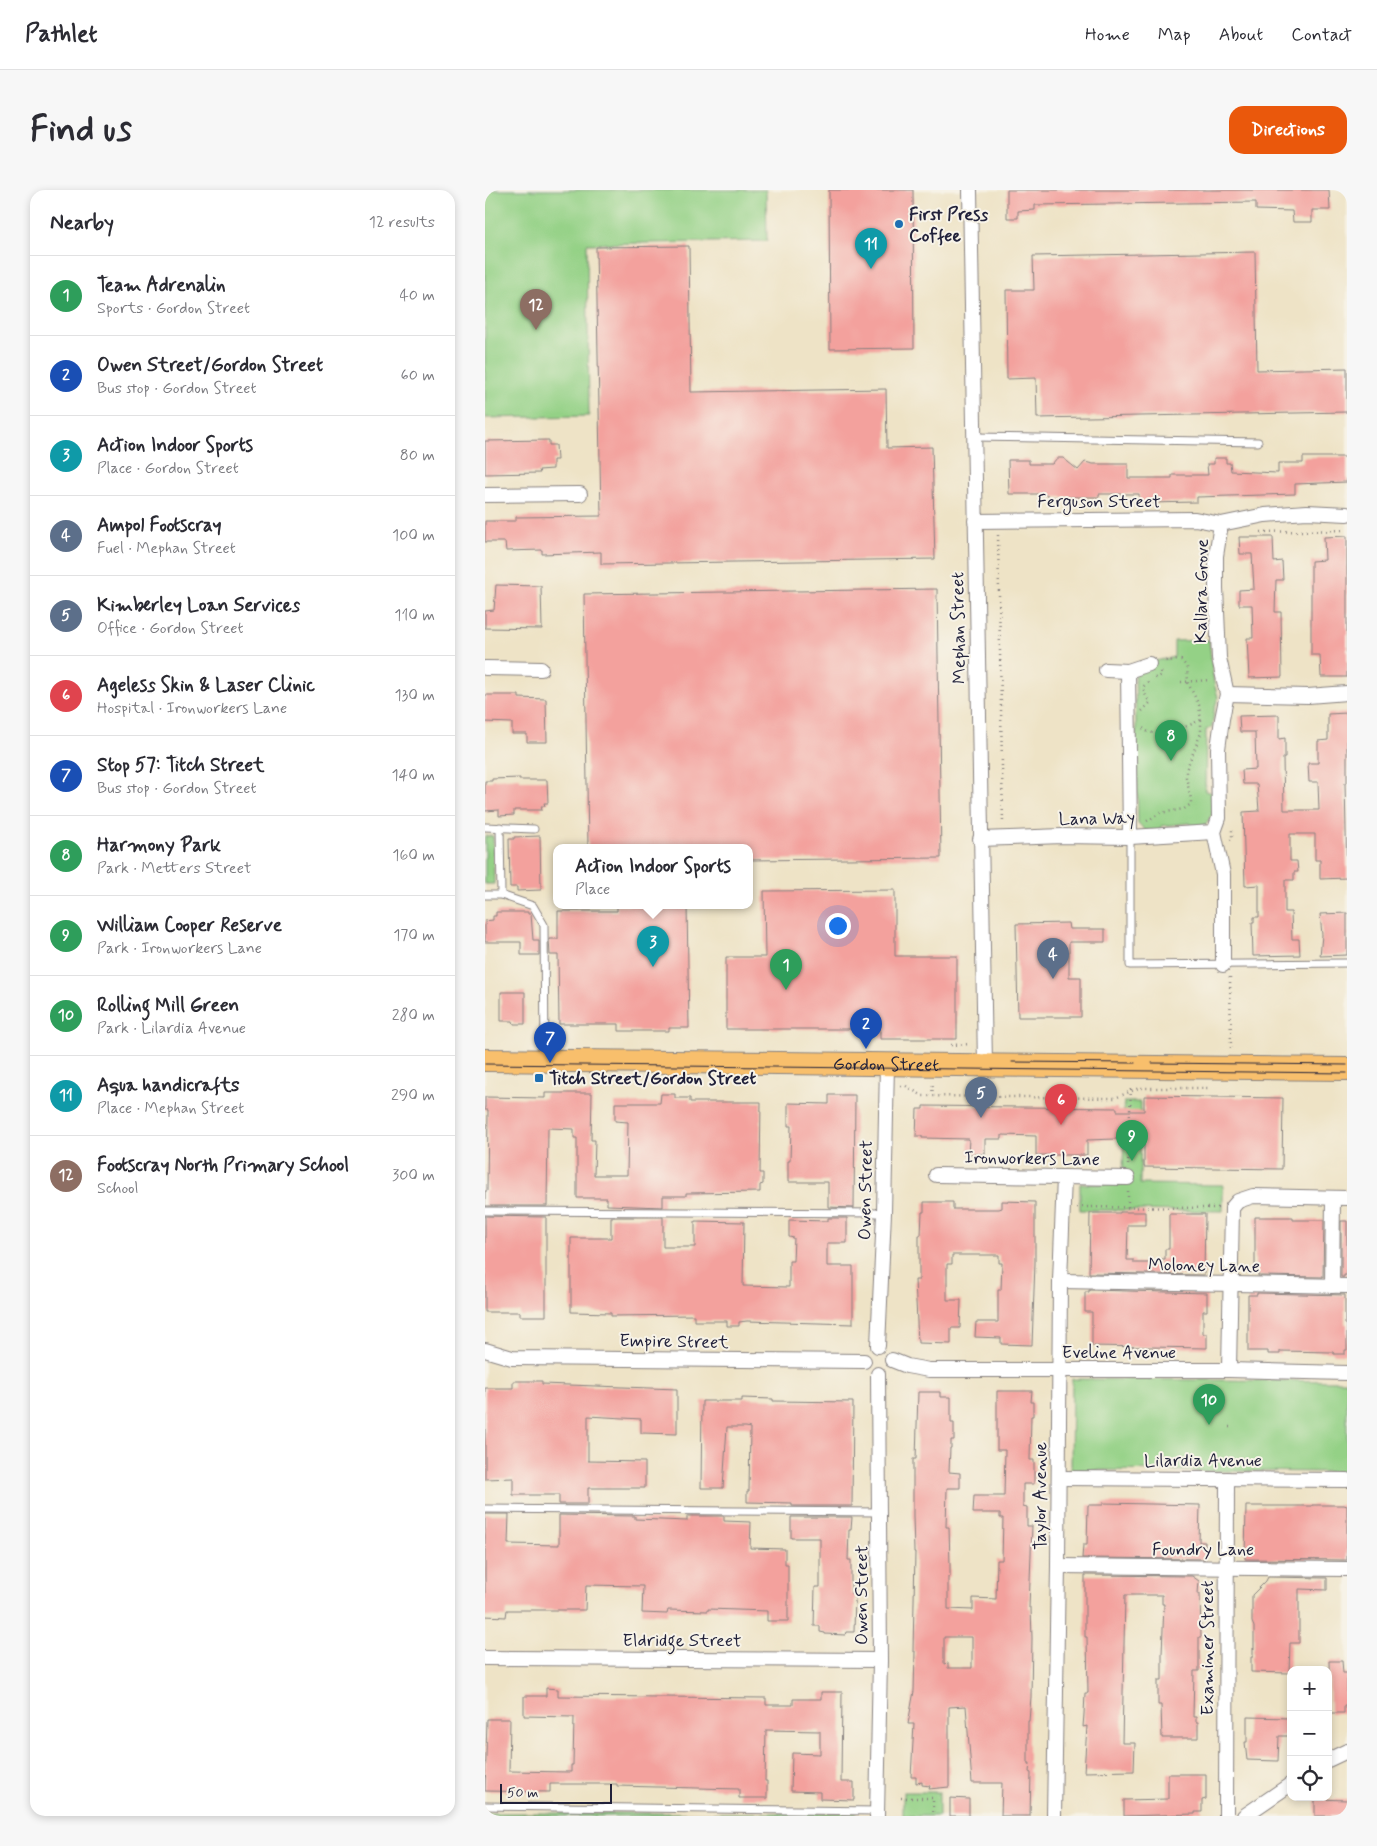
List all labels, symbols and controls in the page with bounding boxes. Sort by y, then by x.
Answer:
text: Pathlet [25,19,97,50]
text: Home [1085,23,1130,47]
text: Map [1158,23,1191,47]
text: About [1219,23,1263,47]
text: Contact [1291,23,1352,47]
button: Directions [1229,106,1347,154]
text: Find us [30,107,132,153]
place label: First Press Coffee [909,203,988,248]
text: Nearby [50,209,114,237]
text: 12 results [369,212,435,233]
marker: First Press Coffee [893,218,905,230]
pin: 11 [855,228,887,269]
text: Team Adrenalin [97,273,226,298]
text: 1 [62,285,70,306]
text: 40 m [399,285,435,306]
pin: 12 [520,289,552,330]
text: Sports · Gordon Street [97,298,250,319]
text: Owen Street/Gordon Street [97,353,323,378]
text: 2 [62,365,70,386]
text: 60 m [401,365,435,386]
text: Bus stop · Gordon Street [97,378,257,399]
text: Action Indoor Sports [97,433,253,458]
text: 3 [62,445,70,466]
text: 80 m [400,445,435,466]
text: Place · Gordon Street [97,458,239,479]
street label: Ferguson Street [1037,490,1161,515]
text: Ampol Footscray [97,513,222,538]
text: 4 [61,525,71,546]
text: 100 m [392,525,435,546]
text: Fuel · Mephan Street [97,538,236,559]
street label: Kallara Grove [1189,538,1215,644]
street label: Mephan Street [946,571,972,684]
text: Kimberley Loan Services [97,593,300,618]
text: 5 [61,605,71,626]
text: 110 m [394,605,435,626]
text: Office · Gordon Street [97,618,244,639]
text: Ageless Skin & Laser Clinic [97,673,315,698]
text: 6 [62,685,70,706]
text: 130 m [394,685,435,706]
text: Hospital · Ironworkers Lane [97,698,287,719]
pin: 8 [1155,720,1187,761]
text: Stop 57: Titch Street [97,753,264,778]
text: 7 [61,765,71,786]
text: 140 m [391,765,435,786]
text: Bus stop · Gordon Street [97,778,257,799]
street label: Lana Way [1059,806,1136,832]
text: Harmony Park [97,833,221,858]
popup [553,844,753,909]
text: 8 [61,845,71,866]
text: 160 m [392,845,435,866]
text: Action Indoor Sports [575,854,731,879]
text: Park · Metters Street [97,858,252,879]
text: Place [575,879,610,900]
text: William Cooper Reserve [97,913,282,938]
your location [825,913,851,939]
text: 9 [62,925,70,946]
text: 170 m [393,925,435,946]
pin: 3 [637,926,669,967]
text: Park · Ironworkers Lane [97,938,262,959]
pin: 4 [1037,938,1069,979]
pin: 1 [770,949,802,990]
text: Rolling Mill Green [97,993,239,1018]
text: 10 [58,1005,74,1026]
text: 280 m [392,1005,435,1026]
pin: 2 [850,1008,882,1049]
text: Park · Lilardia Avenue [97,1018,246,1039]
pin: 7 [534,1022,566,1063]
street label: Gordon Street [833,1053,939,1078]
place label: Titch Street/Gordon Street [549,1067,756,1091]
marker: Titch Street/Gordon Street [533,1072,545,1084]
text: Aqua handicrafts [97,1073,240,1098]
pin: 5 [965,1077,997,1118]
pin: 6 [1045,1084,1077,1125]
text: 11 [59,1085,73,1106]
text: 290 m [391,1085,435,1106]
text: Place · Mephan Street [97,1098,244,1119]
pin: 9 [1116,1120,1148,1161]
street label: Owen Street [853,1140,879,1240]
street label: Ironworkers Lane [964,1146,1100,1172]
text: Footscray North Primary School [97,1153,349,1178]
text: 12 [58,1165,74,1186]
text: 300 m [392,1165,435,1186]
text: School [97,1178,138,1199]
street label: Moloney Lane [1148,1253,1260,1279]
street label: Empire Street [619,1329,729,1355]
street label: Eveline Avenue [1062,1341,1176,1365]
pin: 10 [1193,1384,1225,1425]
street label: Taylor Avenue [1029,1442,1053,1550]
street label: Lilardia Avenue [1144,1449,1262,1473]
street label: Foundry Lane [1152,1538,1254,1562]
street label: Owen Street [850,1545,874,1645]
street label: Examiner Street [1196,1580,1220,1715]
street label: Eldridge Street [622,1629,742,1655]
map controls [1287,1666,1332,1801]
button: + [1287,1666,1332,1711]
button: − [1287,1711,1332,1756]
button: locate [1287,1756,1332,1801]
scale bar [500,1781,613,1804]
text: 50 m [507,1784,538,1802]

